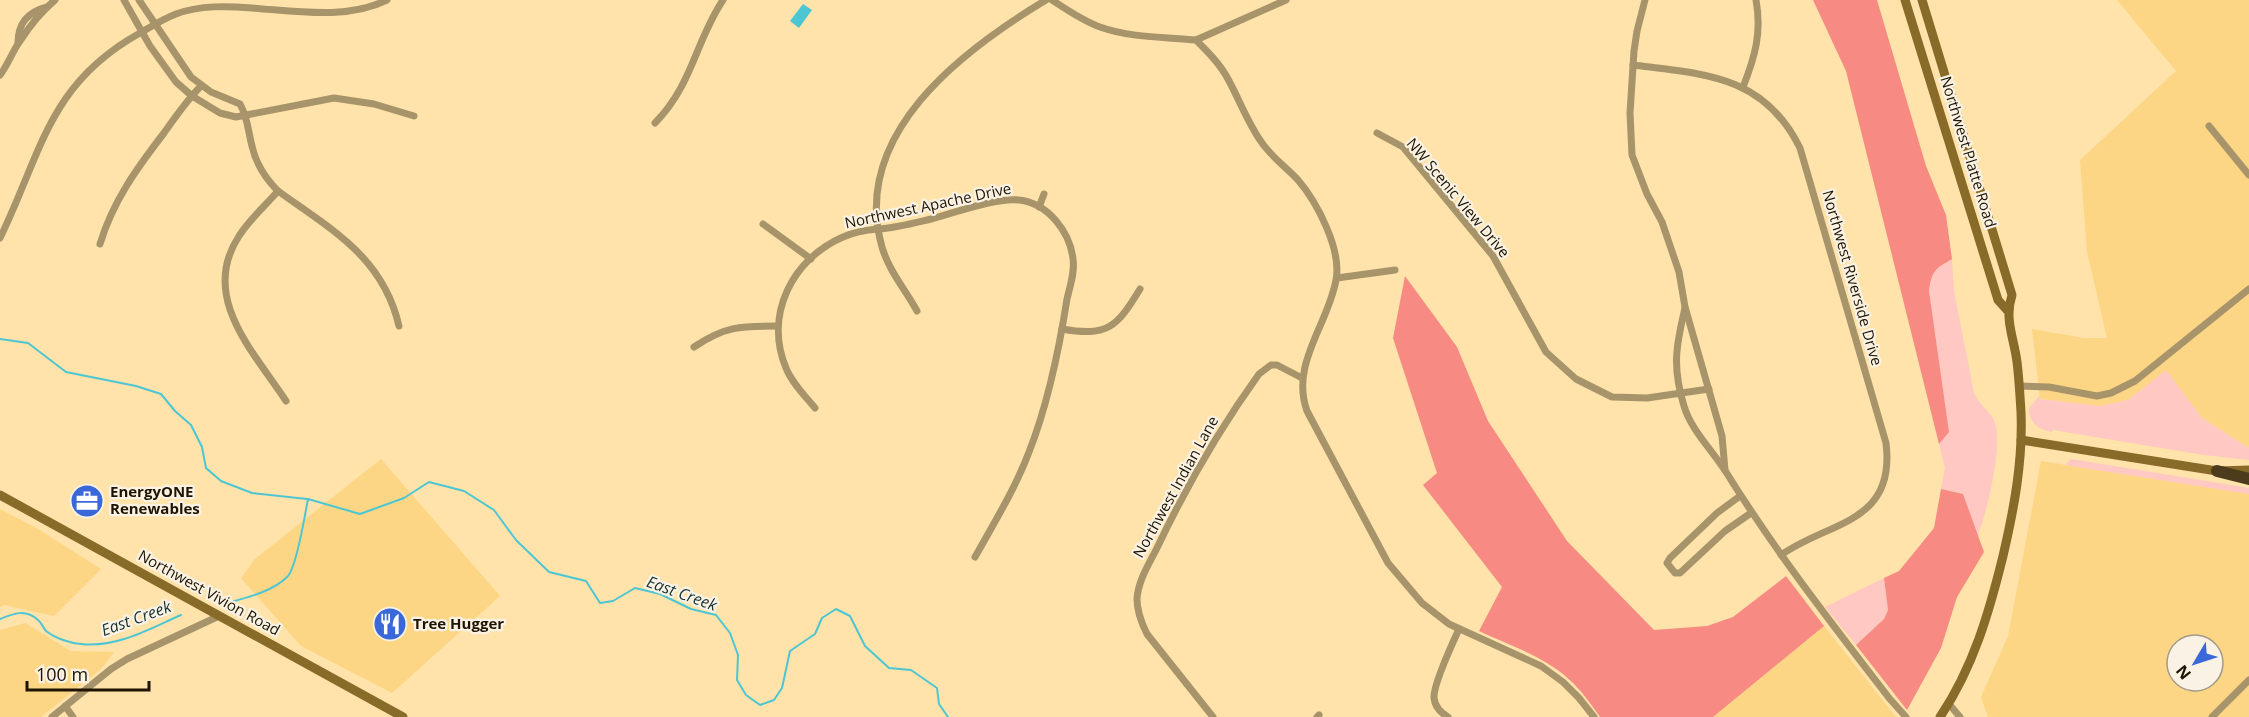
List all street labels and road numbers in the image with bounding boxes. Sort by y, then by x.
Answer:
street label: Northwest Platte Road [1936,74,2002,230]
street label: NW Scenic View Drive [1403,133,1515,261]
street label: Northwest Apache Drive [843,178,1013,232]
street label: Northwest Riverside Drive [1818,188,1888,368]
street label: Northwest Indian Lane [1128,412,1222,561]
street label: Northwest Vivion Road [135,545,284,640]

